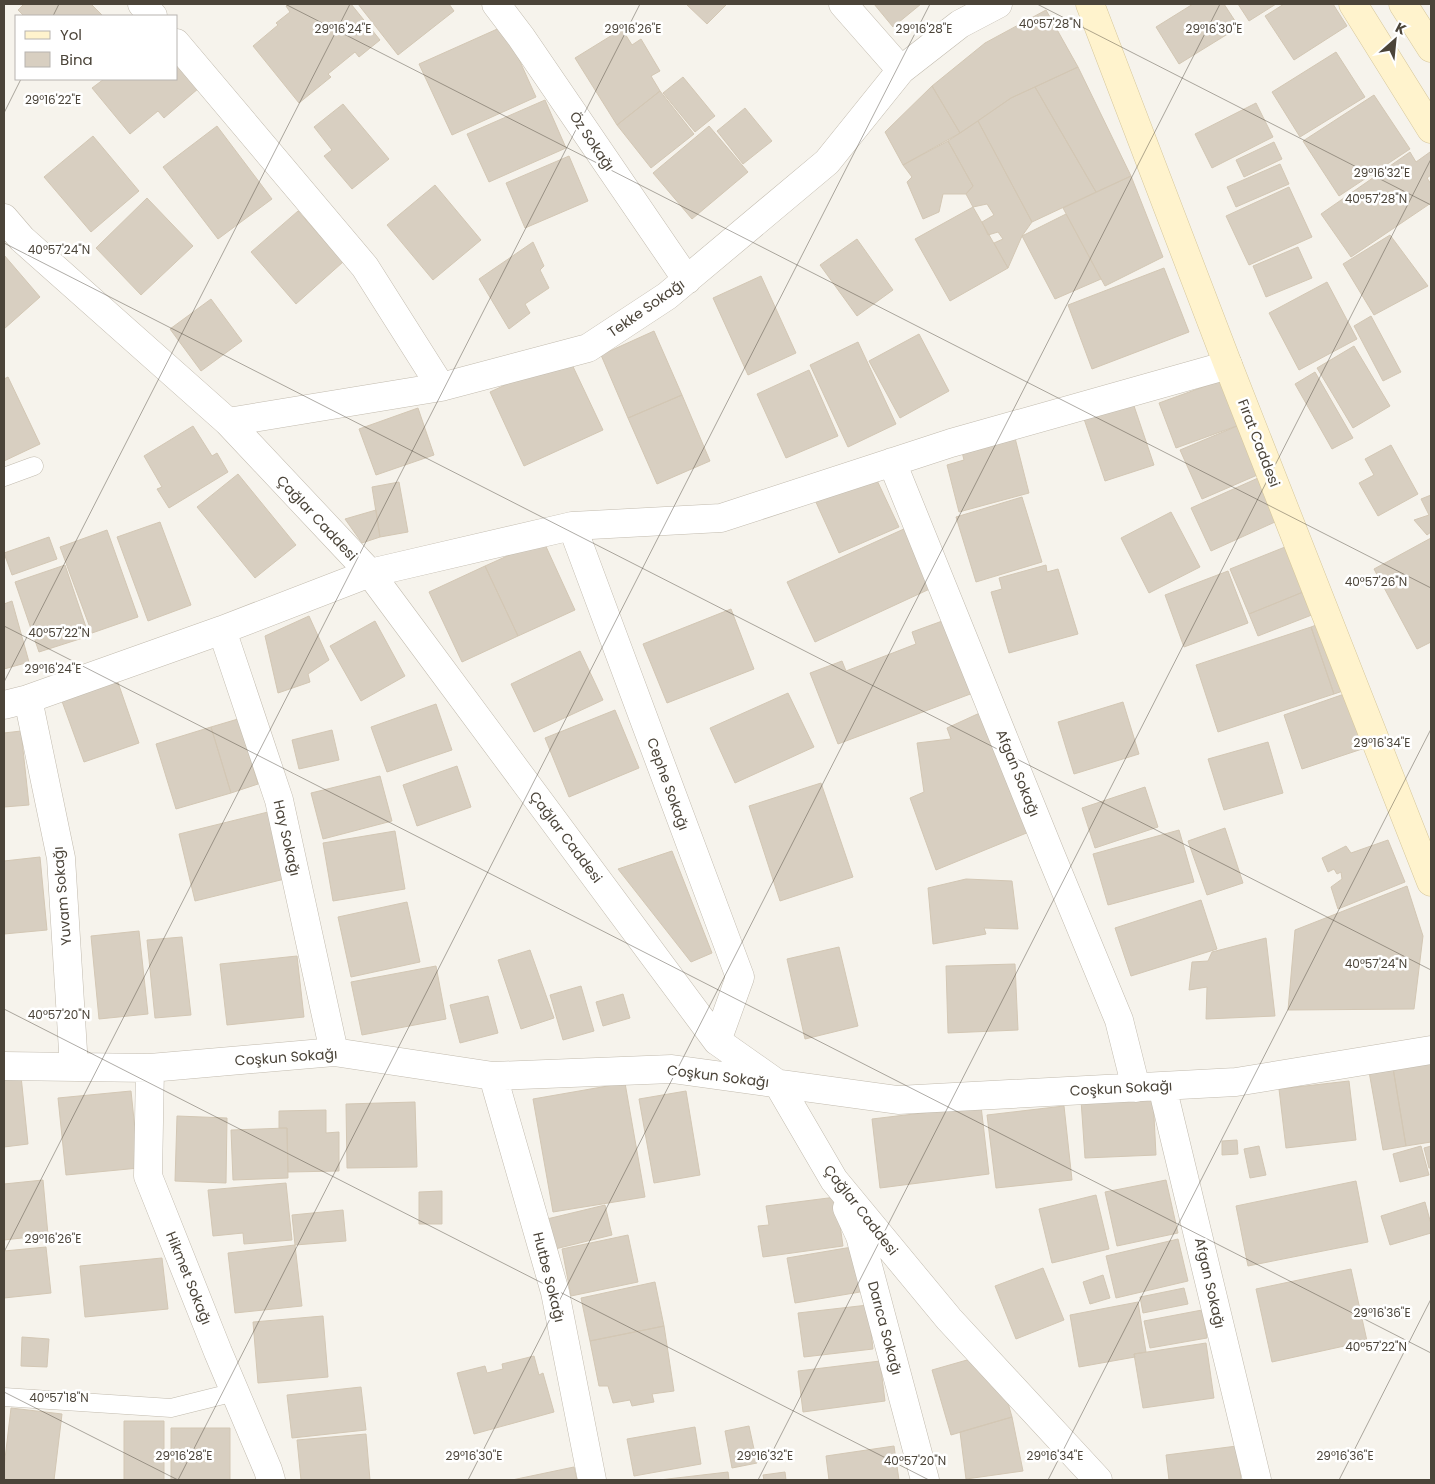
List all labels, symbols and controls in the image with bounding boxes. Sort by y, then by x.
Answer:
legend [15,15,178,80]
text: 40°57'28"N [1019,15,1081,32]
north arrow [1370,15,1420,65]
text: K [1392,17,1410,40]
text: 29°16'24"E [315,20,371,37]
text: 29°16'26"E [605,20,661,37]
text: 29°16'28"E [896,20,952,37]
text: 29°16'30"E [1185,20,1243,37]
text: Yol [60,24,82,45]
text: Bina [60,49,93,70]
text: 29°16'22"E [25,91,81,108]
street label: Öz Sokağı [565,107,619,175]
text: 29°16'32"E [1354,164,1410,181]
text: 40°57'28"N [1345,190,1407,207]
text: 40°57'24"N [28,241,90,258]
street label: Tekke Sokağı [603,274,689,342]
street label: Fırat Caddesi [1233,396,1285,490]
street label: Çağlar Caddesi [272,471,362,565]
text: 40°57'26"N [1345,573,1407,590]
text: 40°57'22"N [28,624,90,641]
text: 29°16'24"E [25,660,81,677]
street label: Afgan Sokağı [991,726,1045,820]
text: 29°16'34"E [1353,734,1411,751]
street label: Cephe Sokağı [642,735,694,833]
street label: Çağlar Caddesi [525,787,607,887]
street label: Hay Sokağı [269,798,305,878]
street label: Yuvam Sokağı [48,846,76,946]
text: 40°57'24"N [1345,955,1407,972]
text: 40°57'20"N [28,1006,90,1023]
street label: Coşkun Sokağı [234,1043,338,1071]
street label: Coşkun Sokağı [666,1060,770,1092]
street label: Coşkun Sokağı [1069,1075,1173,1101]
street label: Çağlar Caddesi [819,1160,903,1260]
street label: Hikmet Sokağı [161,1228,217,1328]
text: 29°16'26"E [25,1230,81,1247]
street label: Hutbe Sokağı [528,1230,570,1324]
street label: Afgan Sokağı [1190,1236,1230,1330]
street label: Darıca Sokağı [863,1279,907,1377]
text: 29°16'36"E [1353,1304,1411,1321]
text: 40°57'22"N [1345,1338,1407,1355]
text: 40°57'18"N [29,1389,89,1406]
text: 29°16'28"E [156,1447,212,1464]
text: 29°16'30"E [445,1447,503,1464]
text: 29°16'32"E [737,1447,793,1464]
text: 29°16'34"E [1026,1447,1084,1464]
text: 29°16'36"E [1316,1447,1374,1464]
text: 40°57'20"N [884,1452,946,1469]

